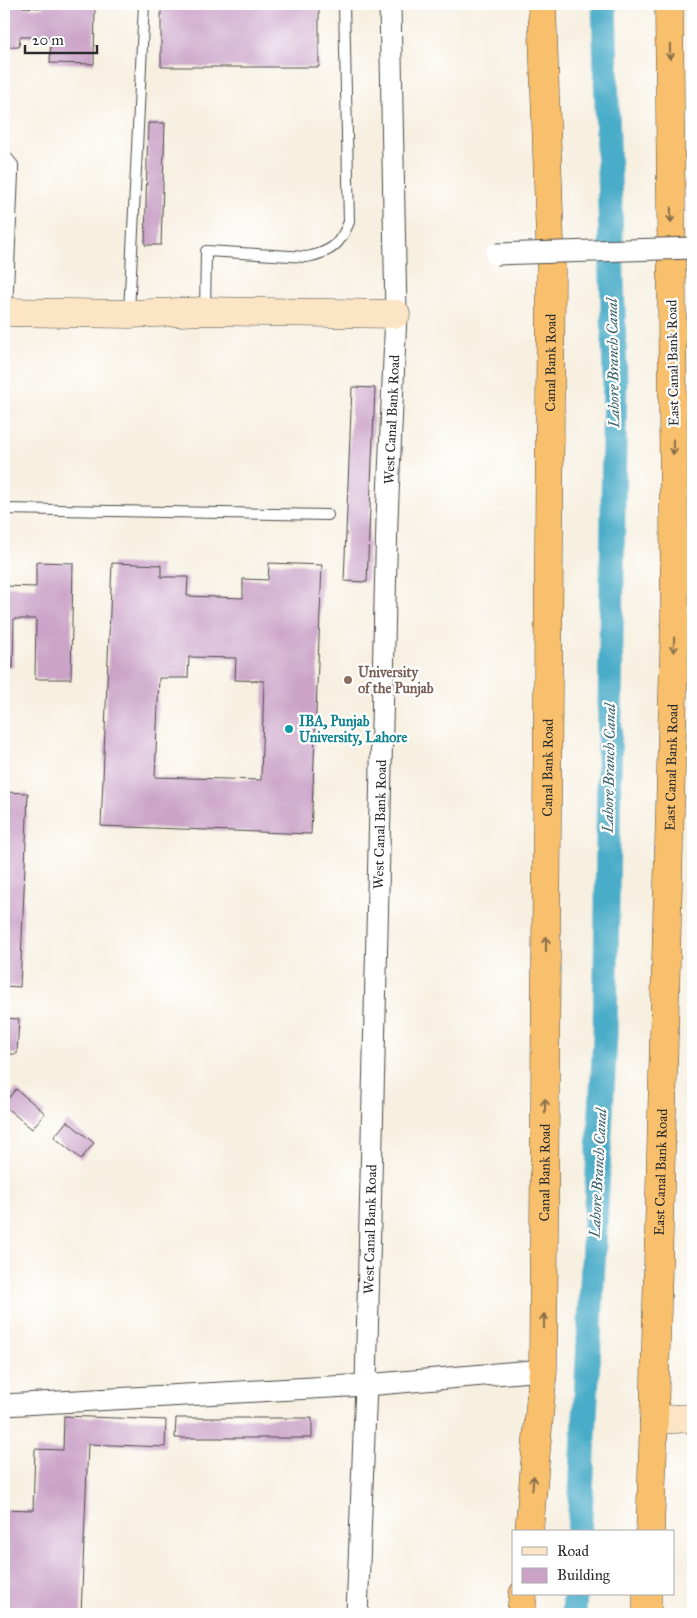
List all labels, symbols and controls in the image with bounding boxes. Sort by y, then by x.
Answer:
scale bar [25,22,98,54]
text: 20 m [32,31,64,49]
one-way arrow [665,44,675,60]
one-way arrow [666,206,676,223]
water label: Lahore Branch Canal [603,296,623,429]
street label: East Canal Bank Road [663,299,683,427]
street label: Canal Bank Road [541,314,559,412]
street label: West Canal Bank Road [380,354,403,485]
one-way arrow [668,439,678,455]
one-way arrow [669,636,679,653]
place label: University of the Punjab [358,664,434,698]
marker: University of the Punjab [342,674,354,686]
water label: Lahore Branch Canal [599,701,619,834]
street label: East Canal Bank Road [661,704,681,831]
place label: IBA, Punjab University, Lahore [299,713,407,747]
street label: Canal Bank Road [539,719,556,817]
marker: IBA, Punjab University, Lahore [283,723,295,735]
street label: West Canal Bank Road [370,759,390,889]
one-way arrow [541,936,551,952]
one-way arrow [540,1098,550,1114]
water label: Lahore Branch Canal [586,1106,610,1239]
street label: East Canal Bank Road [650,1108,671,1236]
street label: Canal Bank Road [536,1124,553,1222]
street label: West Canal Bank Road [360,1164,380,1294]
one-way arrow [539,1313,549,1330]
one-way arrow [528,1475,538,1491]
legend [512,1530,674,1596]
text: Road [557,1542,589,1560]
text: Building [557,1566,611,1584]

